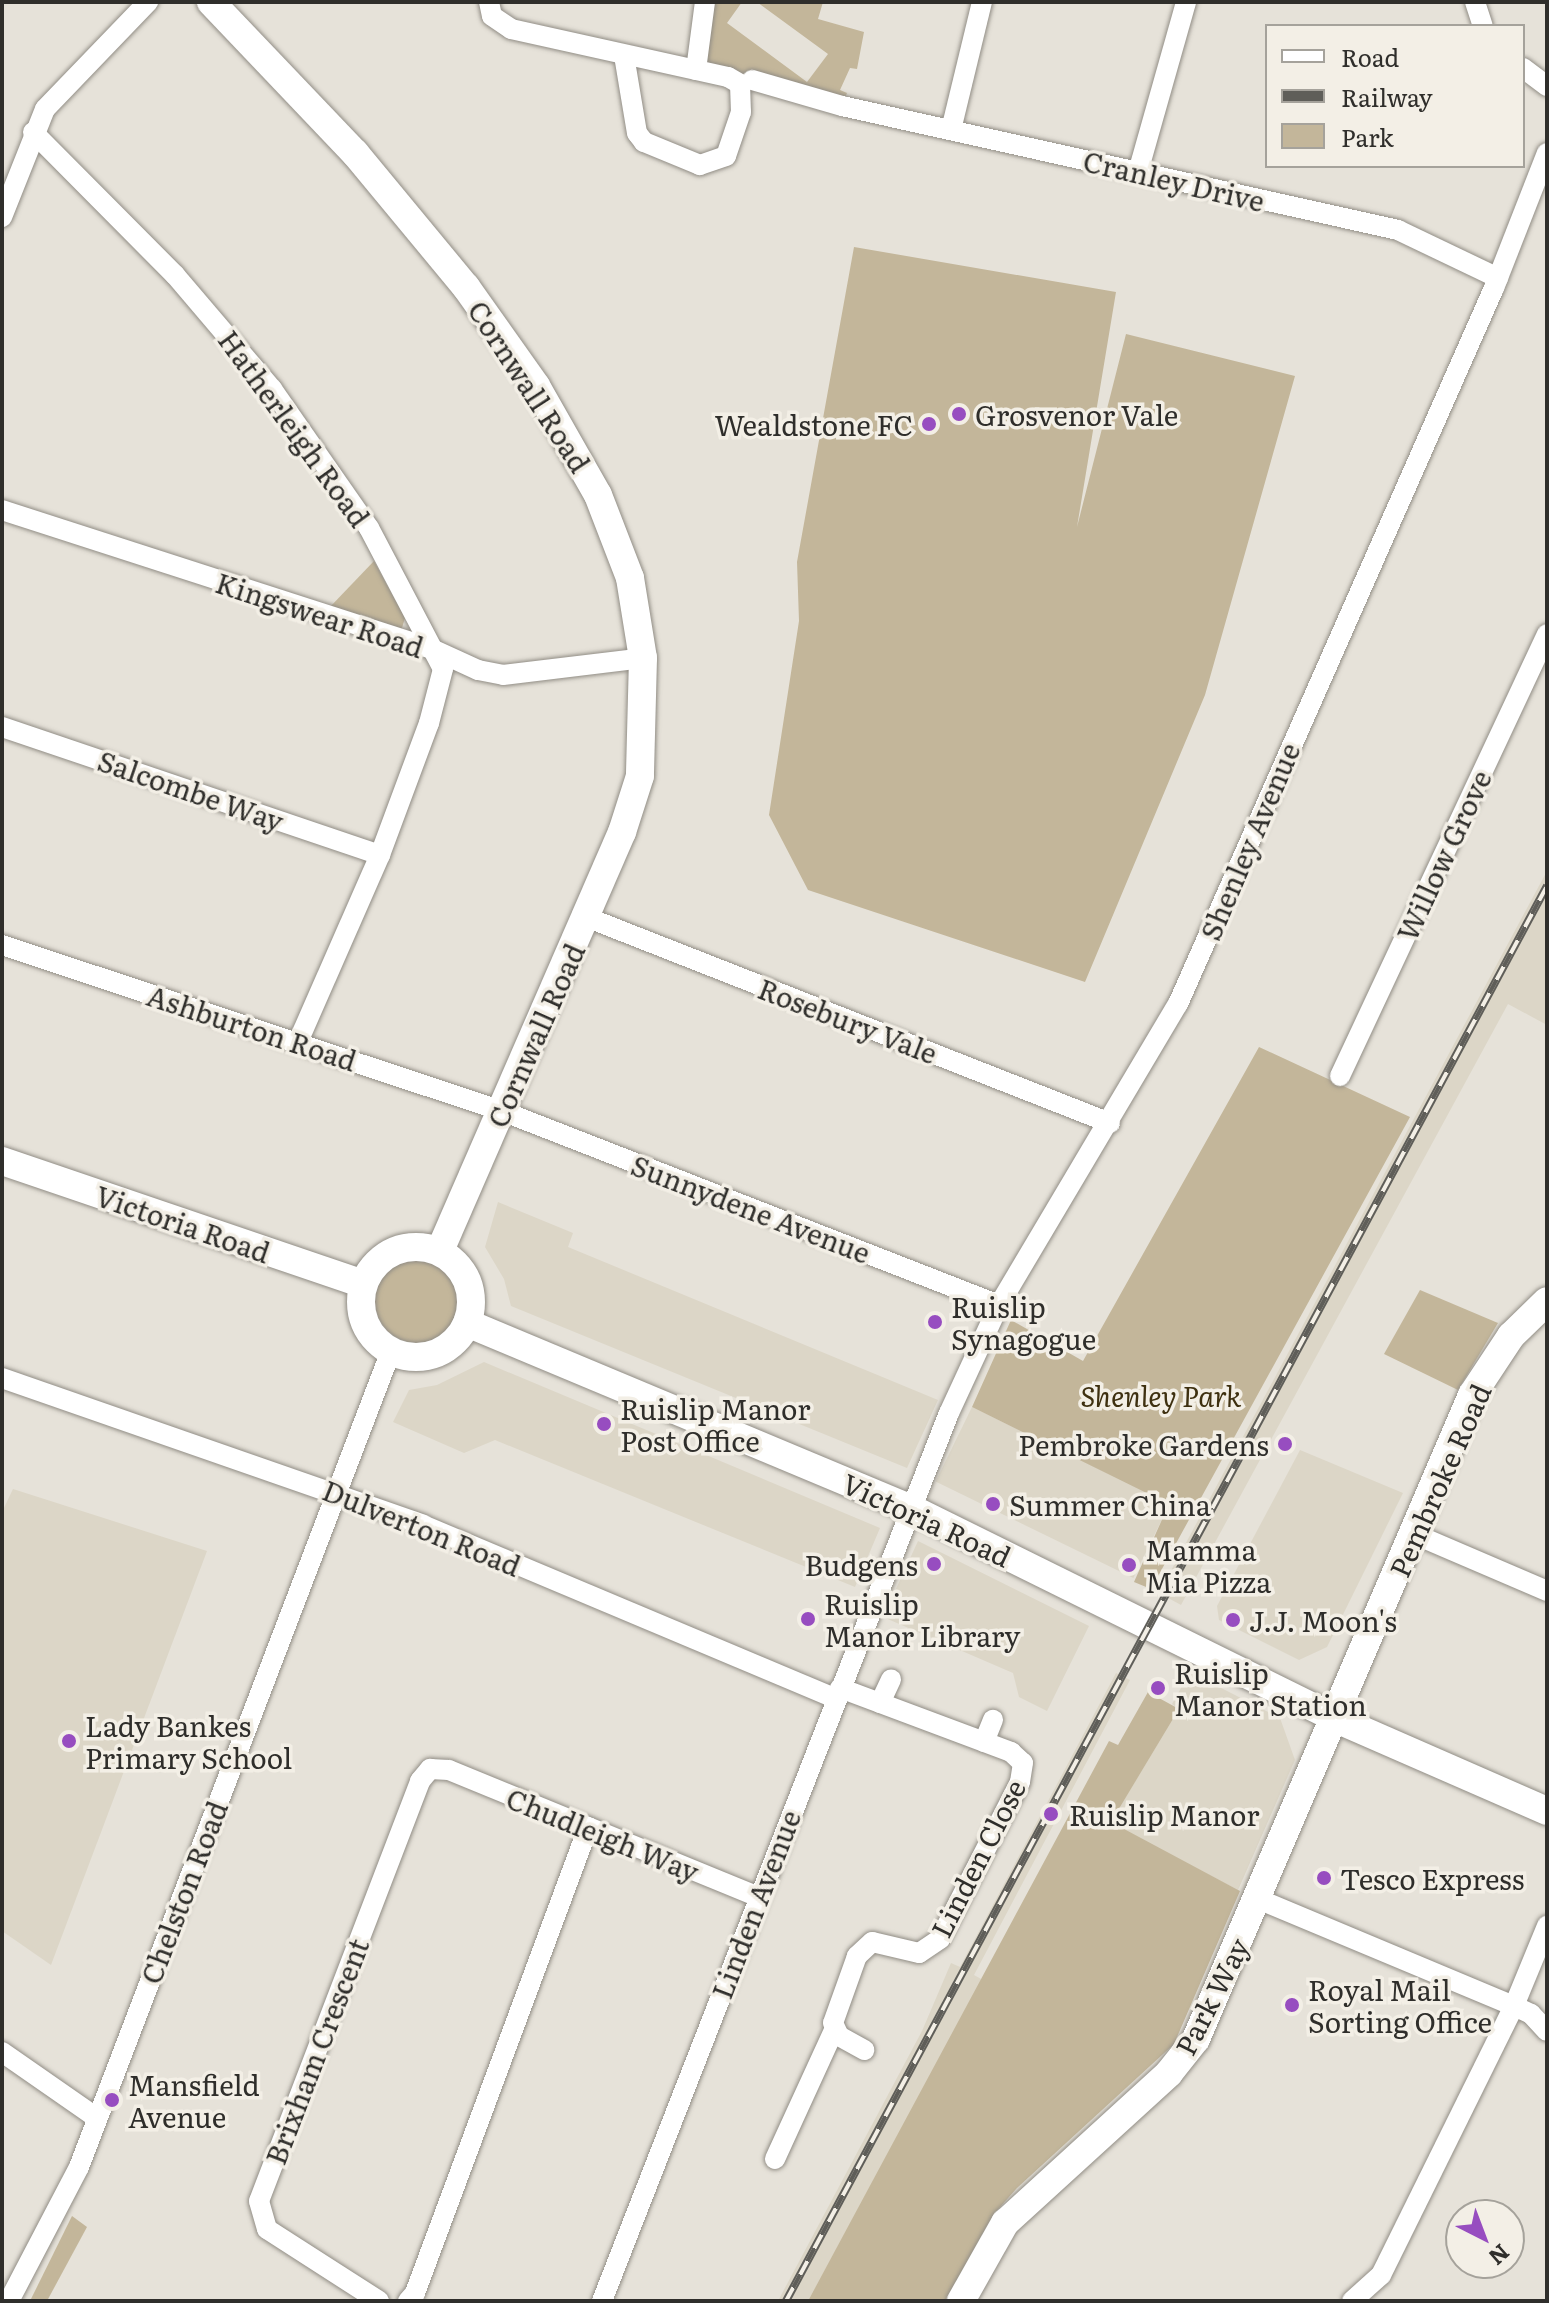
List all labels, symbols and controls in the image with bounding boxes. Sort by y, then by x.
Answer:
legend [1265,24,1525,168]
text: Road [1341,39,1399,74]
text: Railway [1341,79,1433,114]
text: Park [1341,119,1394,154]
street label: Cranley Drive [1080,143,1268,217]
street label: Cornwall Road [462,294,598,478]
street label: Hatherleigh Road [212,323,378,533]
place label: Grosvenor Vale [975,397,1178,431]
marker: Grosvenor Vale [950,405,968,423]
place label: Wealdstone FC [714,407,913,441]
marker: Wealdstone FC [920,415,938,433]
street label: Kingswear Road [212,565,428,663]
street label: Shenley Avenue [1192,737,1306,945]
street label: Salcombe Way [94,743,288,837]
street label: Willow Grove [1389,765,1497,945]
street label: Cornwall Road [479,938,591,1132]
street label: Rosebury Vale [754,970,942,1070]
street label: Ashburton Road [143,977,361,1077]
street label: Sunnydene Avenue [627,1147,875,1269]
street label: Victoria Road [91,1177,275,1269]
place label: Ruislip Synagogue [951,1289,1096,1355]
marker: Ruislip Synagogue [926,1313,944,1331]
park label: Shenley Park [1081,1378,1241,1412]
street label: Pembroke Road [1381,1378,1497,1582]
place label: Ruislip Manor Post Office [620,1391,810,1457]
marker: Ruislip Manor Post Office [595,1415,613,1433]
place label: Pembroke Gardens [1018,1427,1269,1461]
marker: Pembroke Gardens [1276,1435,1294,1453]
street label: Victoria Road [837,1465,1017,1573]
street label: Dulverton Road [318,1472,526,1582]
place label: Summer China [1009,1487,1211,1521]
marker: Summer China [984,1495,1002,1513]
place label: Mamma Mia Pizza [1145,1532,1271,1598]
place label: Budgens [804,1547,918,1581]
marker: Budgens [925,1555,943,1573]
marker: Mamma Mia Pizza [1120,1556,1138,1574]
place label: Ruislip Manor Library [824,1586,1020,1652]
place label: J.J. Moon's [1249,1603,1397,1637]
marker: Ruislip Manor Library [799,1610,817,1628]
marker: J.J. Moon's [1224,1611,1242,1629]
place label: Ruislip Manor Station [1174,1655,1367,1721]
marker: Ruislip Manor Station [1149,1679,1167,1697]
place label: Lady Bankes Primary School [85,1708,292,1774]
marker: Lady Bankes Primary School [60,1732,78,1750]
street label: Linden Close [923,1774,1031,1942]
street label: Chudleigh Way [502,1780,704,1888]
street label: Chelston Road [133,1796,233,1988]
place label: Ruislip Manor [1069,1797,1259,1831]
marker: Ruislip Manor [1040,1803,1062,1825]
street label: Linden Avenue [704,1805,806,2003]
place label: Tesco Express [1340,1861,1524,1895]
marker: Tesco Express [1315,1869,1333,1887]
street label: Park Way [1167,1932,1255,2060]
street label: Brixham Crescent [257,1933,375,2169]
place label: Royal Mail Sorting Office [1308,1972,1492,2038]
marker: Royal Mail Sorting Office [1283,1996,1301,2014]
place label: Mansfield Avenue [128,2067,260,2133]
marker: Mansfield Avenue [103,2091,121,2109]
north arrow [1445,2199,1525,2279]
text: N [1482,2237,1518,2274]

